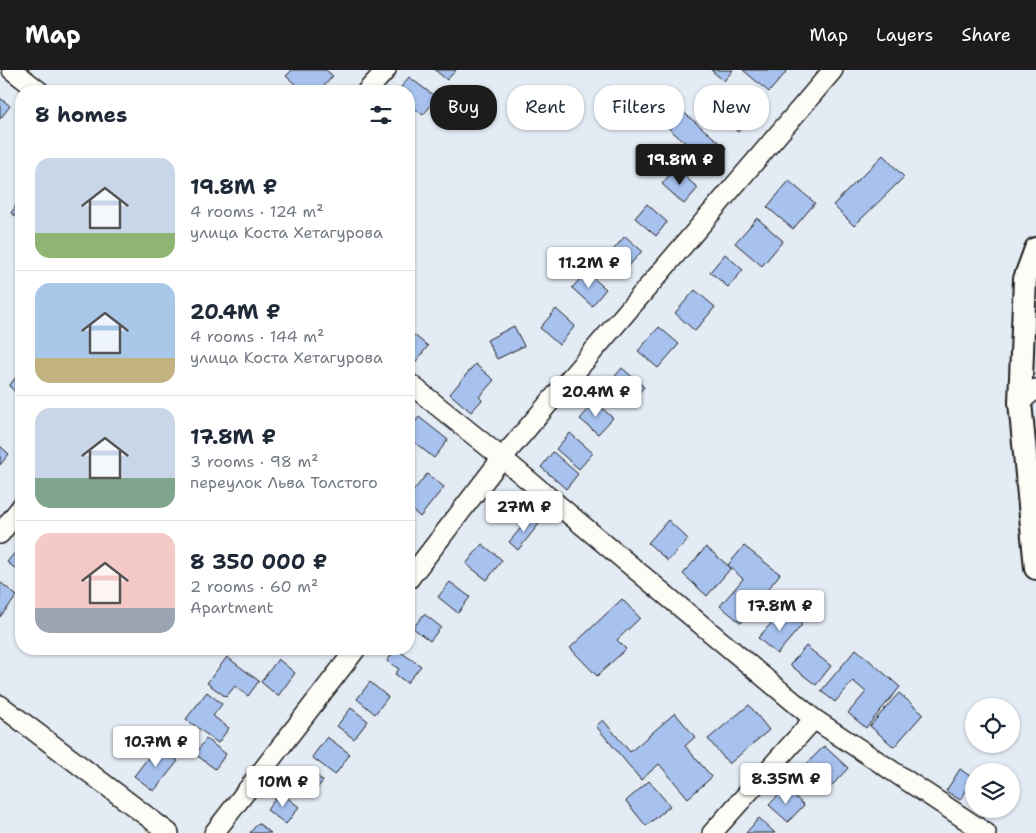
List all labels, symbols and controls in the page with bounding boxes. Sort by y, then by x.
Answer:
text: Map [25,19,81,51]
text: Map [810,23,848,47]
text: Layers [876,23,933,47]
text: Share [961,23,1011,47]
chip: Buy [430,85,497,130]
chip: Rent [507,85,584,130]
chip: Filters [594,85,684,130]
chip: New [694,85,769,130]
text: 8 homes [35,101,127,129]
icon: filters [367,101,395,129]
pin: 19.8M ₽ [634,144,726,186]
text: 19.8M ₽ [647,149,713,170]
text: 19.8M ₽ [190,173,278,201]
icon: home [75,178,135,238]
text: 4 rooms · 124 m² [190,201,324,222]
text: улица Коста Хетагурова [190,222,383,243]
pin: 11.2M ₽ [543,246,635,289]
text: 11.2M ₽ [558,252,620,273]
text: 20.4M ₽ [190,298,281,326]
icon: home [75,303,135,363]
text: 4 rooms · 144 m² [190,326,324,347]
text: улица Коста Хетагурова [190,347,383,368]
pin: 20.4M ₽ [550,376,642,418]
text: 20.4M ₽ [561,381,631,402]
text: 17.8M ₽ [190,423,276,451]
icon: home [75,428,135,488]
text: 3 rooms · 98 m² [190,451,319,472]
text: переулок Льва Толстого [190,472,378,493]
pin: 27M ₽ [489,490,559,533]
text: 27M ₽ [497,496,551,517]
text: 8 350 000 ₽ [190,548,327,576]
icon: home [75,553,135,613]
text: 2 rooms · 60 m² [190,576,318,597]
pin: 17.8M ₽ [734,590,826,632]
text: 17.8M ₽ [747,595,813,616]
text: Apartment [190,597,273,618]
map controls [965,698,1020,818]
button: locate [965,698,1020,753]
pin: 10.7M ₽ [110,726,202,768]
text: 10.7M ₽ [124,731,188,752]
pin: 8.35M ₽ [740,762,832,805]
button: layers [965,763,1020,818]
pin: 10M ₽ [248,766,318,808]
text: 8.35M ₽ [751,768,821,789]
text: 10M ₽ [257,771,309,792]

